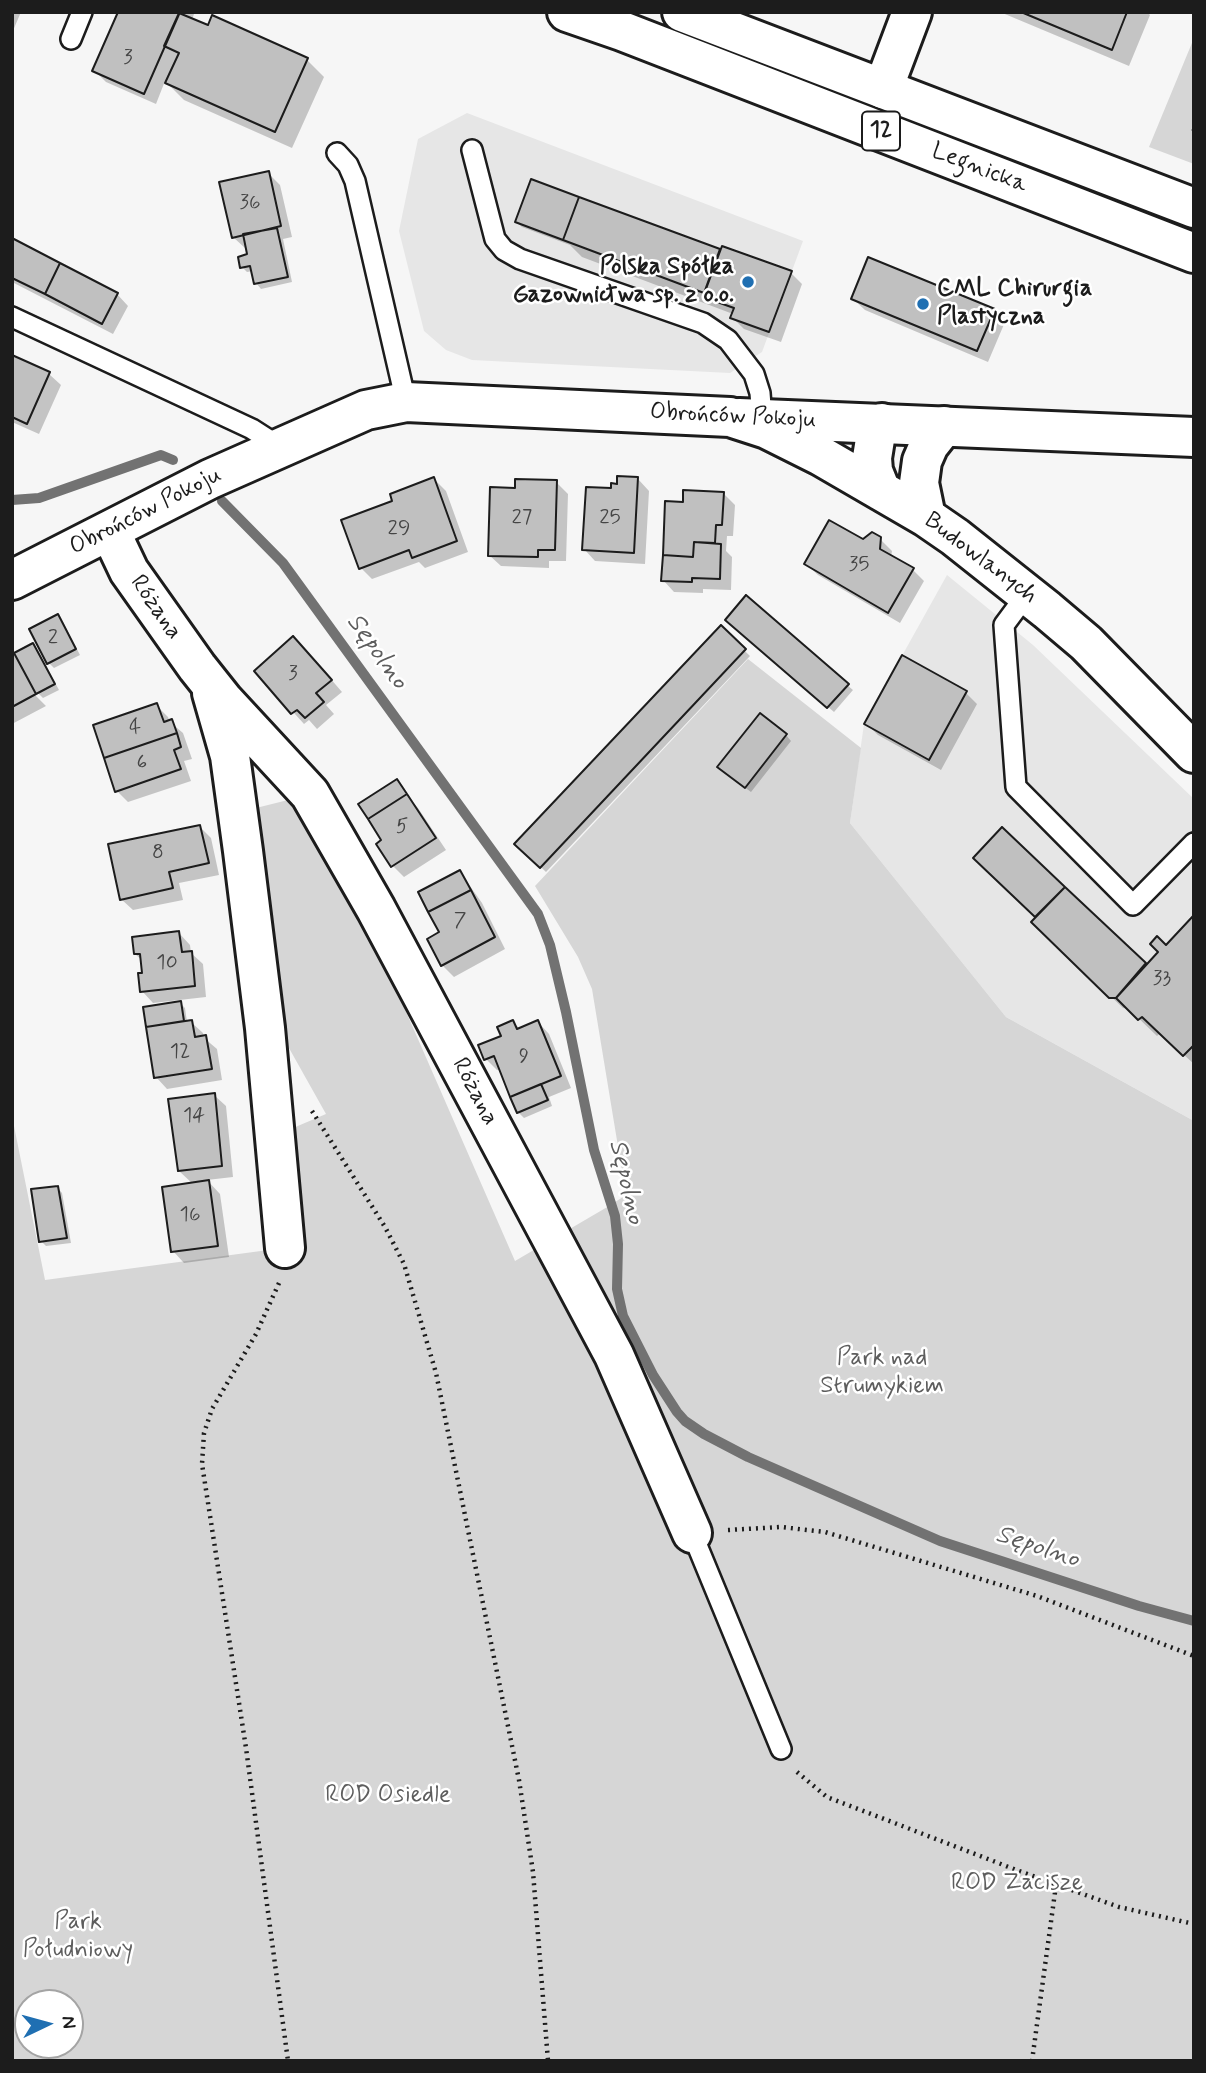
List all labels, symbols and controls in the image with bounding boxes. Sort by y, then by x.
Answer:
house number: 3 [123,46,133,72]
road number: 12 [862,112,900,150]
street label: Legnicka [927,138,1031,200]
house number: 36 [239,191,261,217]
place label: Polska Spółka Gazownictwa sp. z o.o. [513,254,734,310]
marker: Polska Spółka Gazownictwa sp. z o.o. [740,274,756,290]
place label: CML Chirurgia Plastyczna [937,276,1092,332]
marker: CML Chirurgia Plastyczna [915,296,931,312]
street label: Obrońców Pokoju [649,398,817,436]
street label: Obrońców Pokoju [65,461,227,563]
house number: 27 [512,506,532,532]
house number: 25 [599,506,621,532]
street label: Budowlanych [918,507,1042,611]
house number: 29 [388,517,410,543]
house number: 35 [849,553,869,579]
street label: Różana [122,570,188,646]
water label: Sępolno [338,608,414,696]
house number: 2 [48,626,58,652]
house number: 3 [288,662,298,688]
house number: 4 [129,716,141,742]
house number: 6 [137,751,147,777]
house number: 5 [396,815,408,841]
house number: 8 [152,841,164,867]
house number: 7 [454,909,466,935]
house number: 10 [156,951,178,977]
house number: 33 [1153,967,1171,993]
house number: 12 [170,1040,190,1066]
house number: 9 [519,1045,529,1071]
street label: Różana [444,1053,504,1131]
house number: 14 [183,1104,205,1130]
water label: Sępolno [600,1137,650,1227]
house number: 16 [180,1203,200,1229]
park label: Park nad Strumykiem [820,1345,944,1401]
water label: Sępolno [991,1520,1083,1576]
park label: ROD Osiedle [325,1782,451,1810]
park label: ROD Zacisze [951,1870,1083,1898]
park label: Park Południowy [23,1909,133,1965]
north arrow [14,1989,84,2059]
text: N [55,2015,81,2030]

